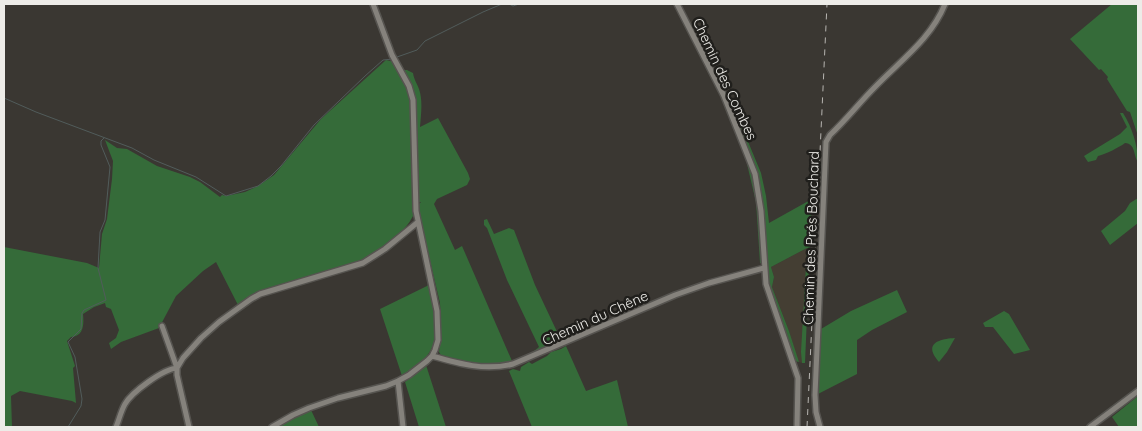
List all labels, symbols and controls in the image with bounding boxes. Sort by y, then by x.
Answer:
street label: Chemin des Combes [689,15,761,143]
street label: Chemin des Prés Bouchard [799,151,823,325]
street label: Chemin du Chêne [539,287,651,349]

